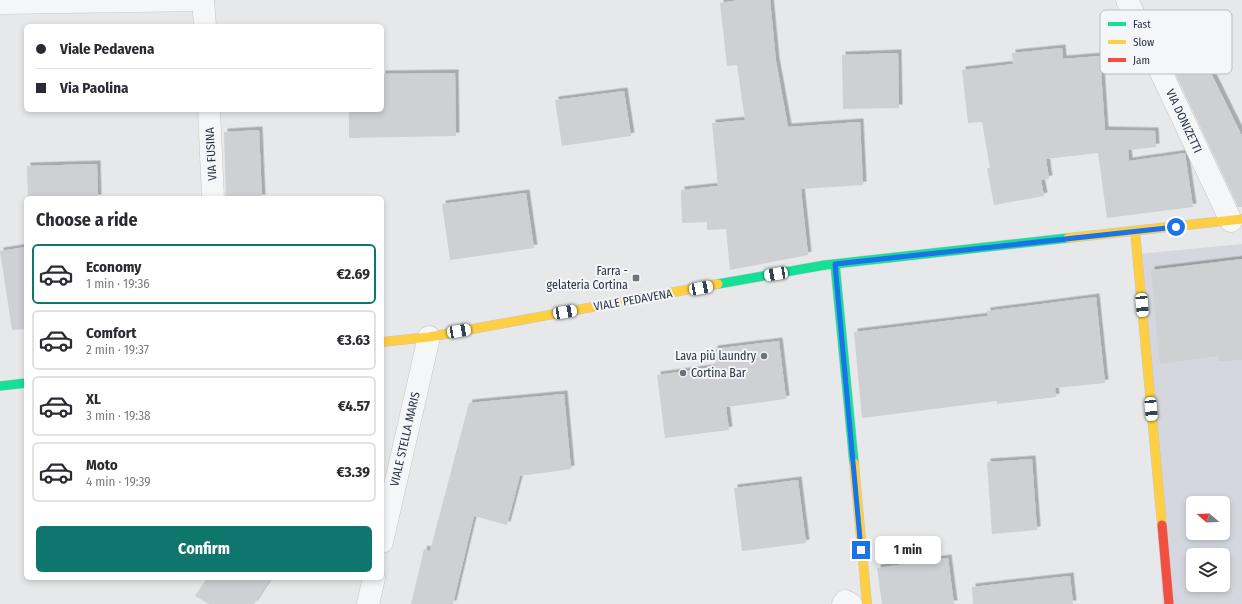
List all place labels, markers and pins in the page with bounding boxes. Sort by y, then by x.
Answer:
place label: Farra - gelateria Cortina [547,264,628,292]
marker: Farra - gelateria Cortina [631,273,641,283]
place label: Lava più laundry [675,349,757,363]
marker: Lava più laundry [759,351,769,361]
place label: Cortina Bar [691,366,747,380]
marker: Cortina Bar [678,368,688,378]

